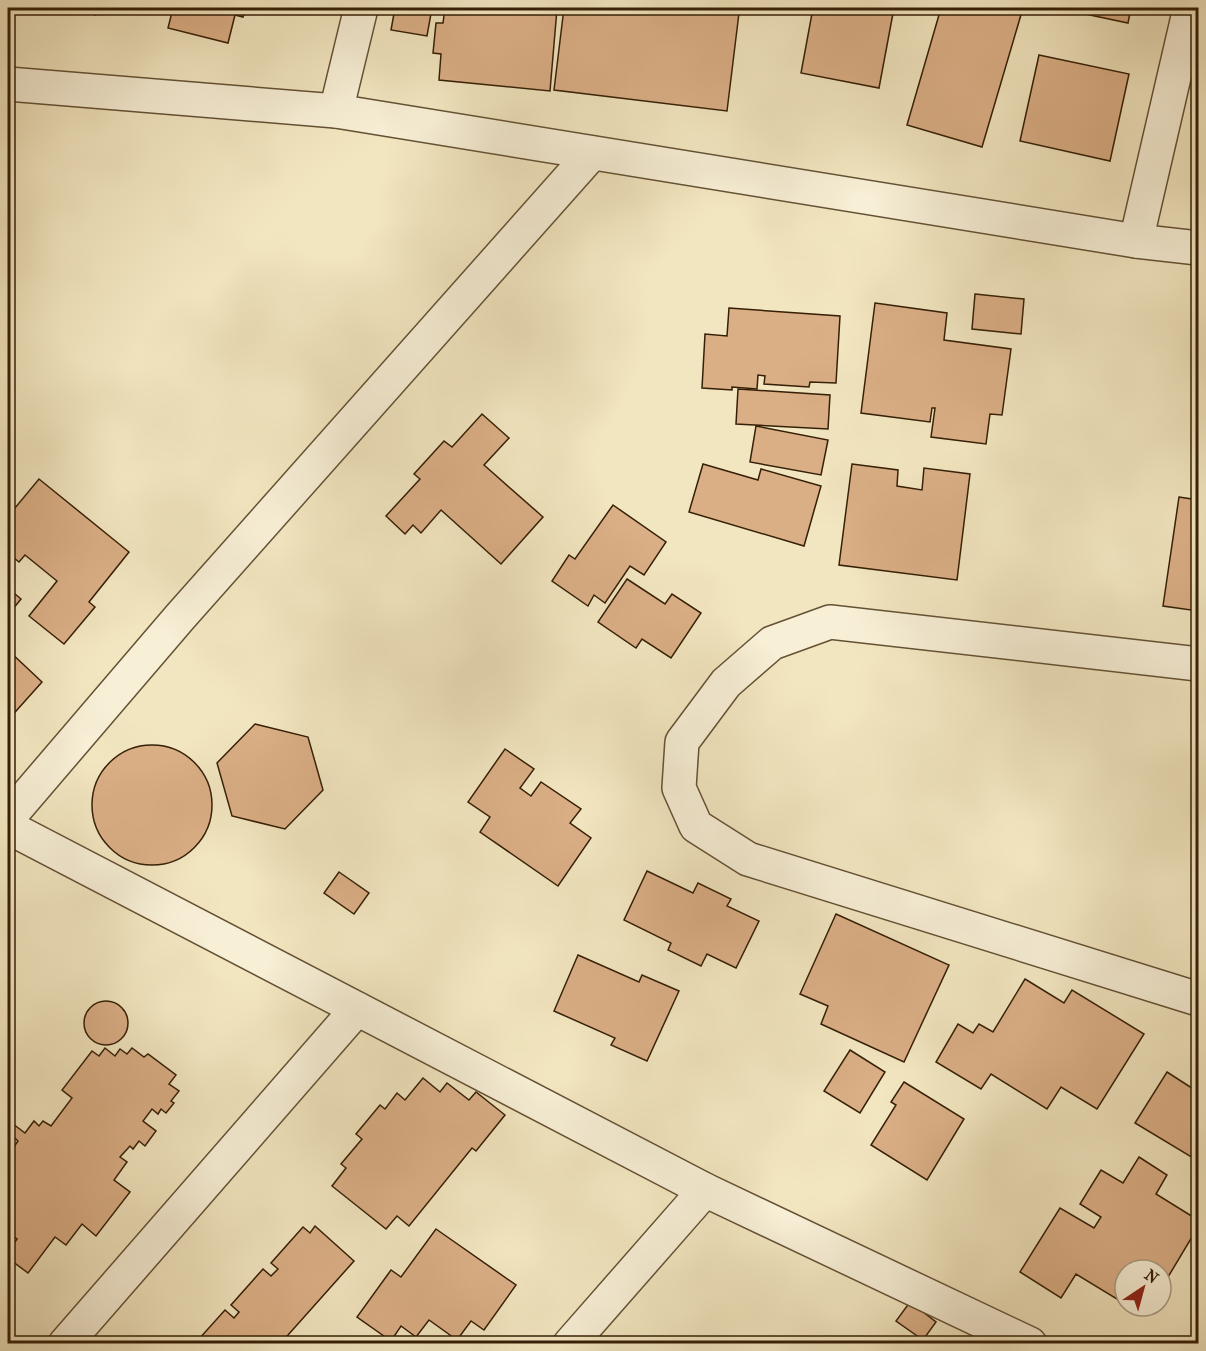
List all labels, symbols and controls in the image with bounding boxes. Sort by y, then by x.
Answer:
north arrow [1113,1258,1173,1318]
text: N [1141,1265,1163,1288]

